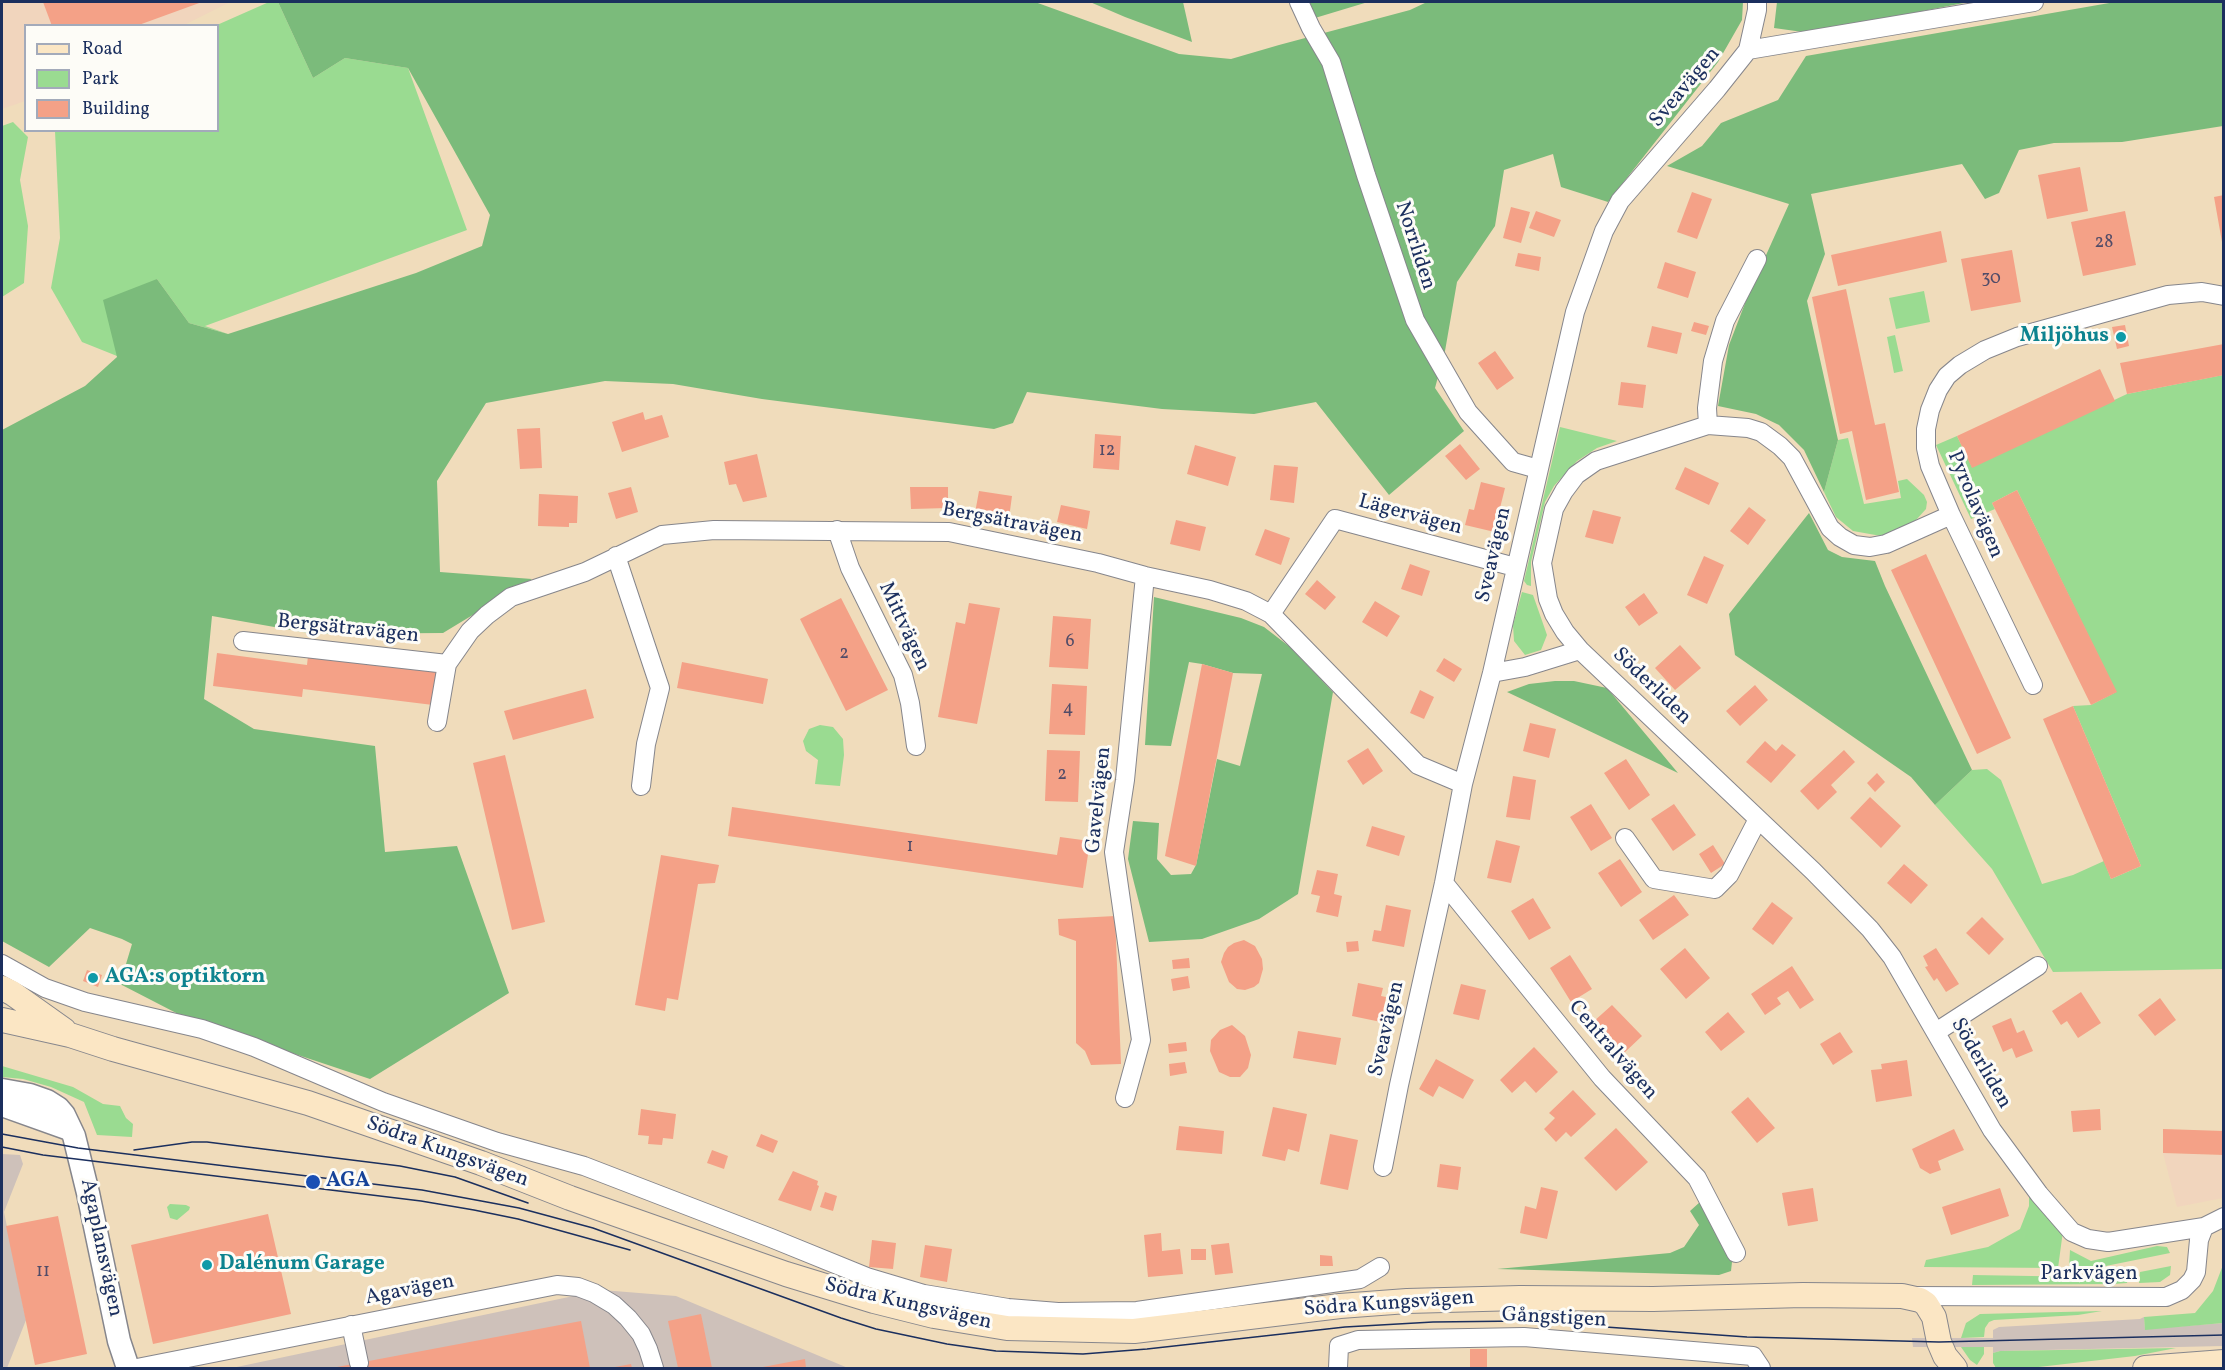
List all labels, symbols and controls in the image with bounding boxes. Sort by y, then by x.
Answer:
legend [24,24,219,132]
text: Road [82,37,123,62]
street label: Sveavägen [1645,43,1727,133]
text: Park [82,67,119,92]
text: Building [82,97,150,122]
street label: Norrliden [1388,199,1440,293]
house number: 28 [2095,233,2113,255]
house number: 30 [1981,269,2001,291]
place label: Miljöhus [2020,324,2109,350]
marker: Miljöhus [2114,330,2128,344]
house number: 12 [1099,441,1115,463]
street label: Pyrolavägen [1940,448,2008,562]
street label: Lägervägen [1355,490,1465,542]
street label: Bergsätravägen [940,498,1084,550]
street label: Sveavägen [1472,505,1518,605]
street label: Mittvägen [871,579,935,675]
street label: Bergsätravägen [276,610,420,650]
house number: 6 [1065,632,1075,654]
street label: Söderliden [1606,643,1696,731]
house number: 2 [839,644,849,666]
house number: 4 [1063,699,1073,721]
street label: Gavelvägen [1082,745,1118,855]
house number: 2 [1057,765,1067,787]
house number: 1 [907,837,913,859]
place label: AGA:s optiktorn [105,965,265,991]
marker: AGA:s optiktorn [86,971,100,985]
street label: Sveavägen [1365,979,1411,1079]
street label: Centralvägen [1562,996,1662,1106]
street label: Söderliden [1944,1014,2016,1114]
street label: Södra Kungsvägen [362,1112,532,1194]
place label: AGA [326,1169,370,1195]
marker: AGA [304,1173,322,1191]
street label: Agaplansvägen [73,1177,127,1319]
place label: Dalénum Garage [219,1252,385,1278]
marker: Dalénum Garage [200,1258,214,1272]
house number: 11 [36,1262,50,1284]
street label: Parkvägen [2040,1262,2138,1288]
street label: Agavägen [363,1270,457,1312]
street label: Södra Kungsvägen [822,1274,994,1336]
street label: Södra Kungsvägen [1303,1286,1475,1324]
street label: Gångstigen [1501,1304,1607,1334]

